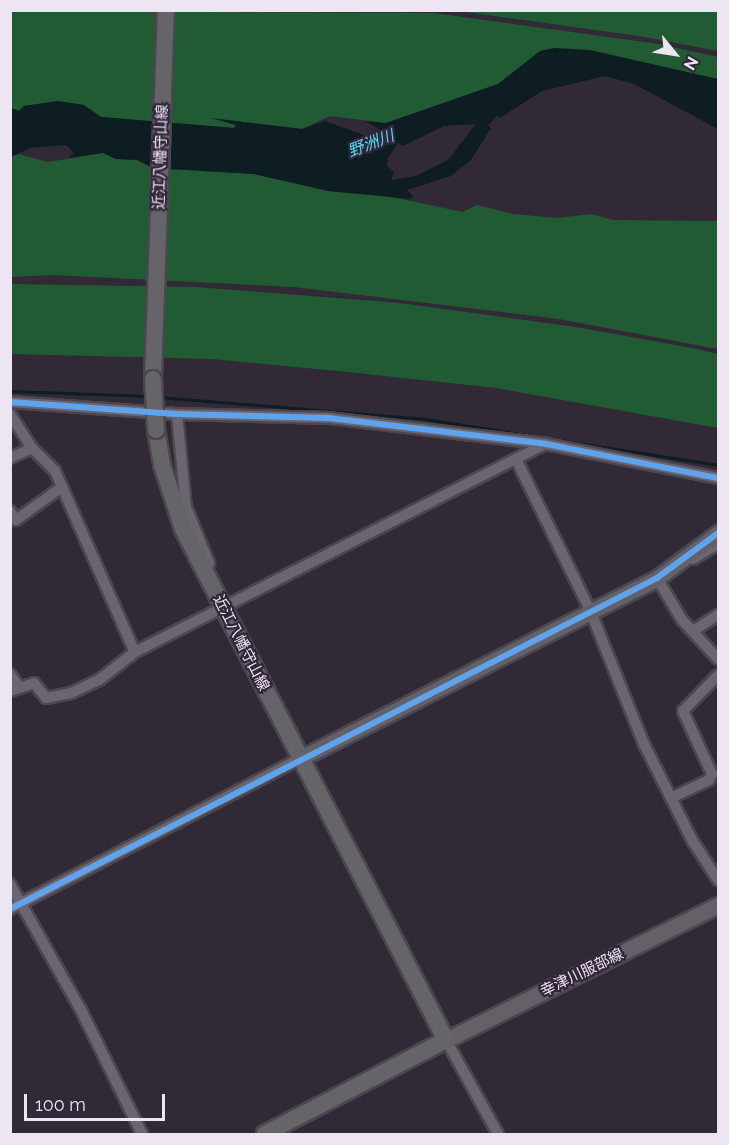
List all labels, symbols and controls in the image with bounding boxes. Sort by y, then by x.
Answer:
north arrow [645,24,705,84]
text: N [680,53,702,73]
street label: 近江八幡守山線 [150,104,172,210]
water label: 野洲川 [345,126,397,162]
street label: 近江八幡守山線 [209,592,273,694]
street label: 幸津川服部線 [538,945,626,1001]
scale bar [27,1082,168,1120]
text: 100 m [35,1094,86,1115]

